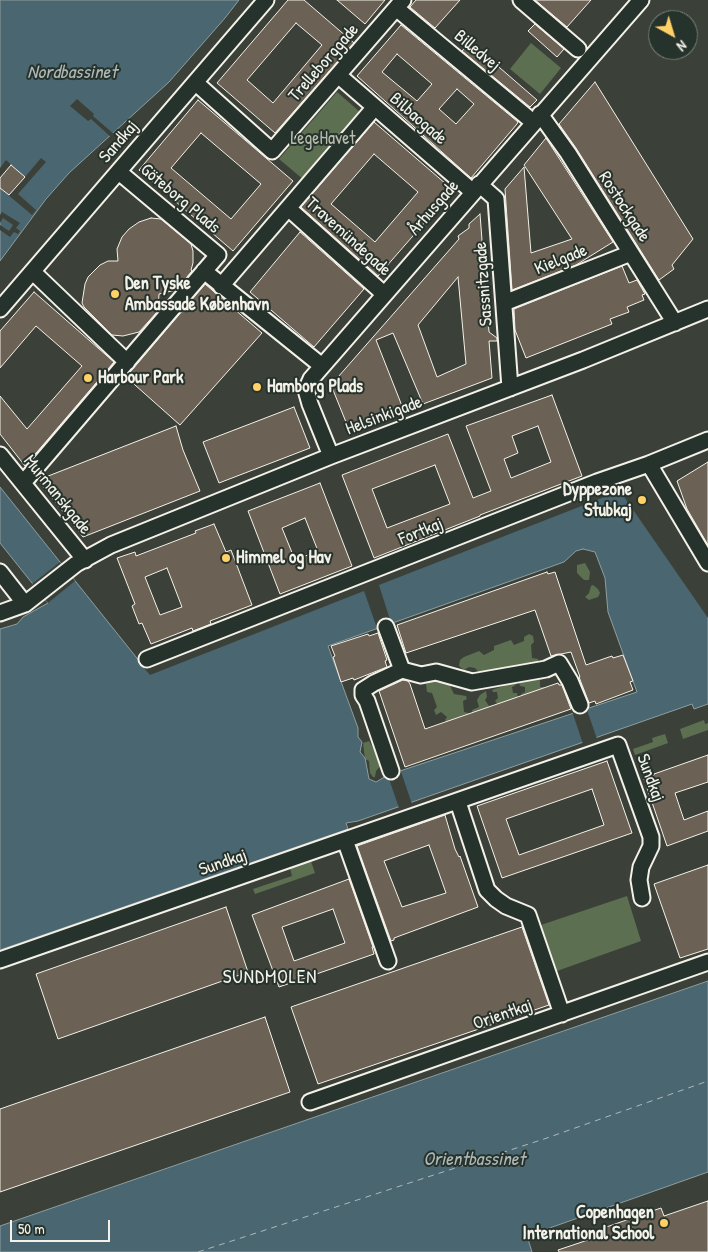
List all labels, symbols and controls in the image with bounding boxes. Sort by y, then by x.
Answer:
north arrow [648,10,698,60]
street label: Trelleborggade [284,20,364,106]
street label: Billedvej [449,25,505,77]
text: N [673,37,691,56]
water label: Nordbassinet [27,62,117,84]
street label: Bilbaogade [385,88,451,150]
street label: Sandkaj [95,116,143,168]
park label: LegeHavet [290,128,356,150]
street label: Göteborg Plads [136,159,224,239]
street label: Rostockgade [593,168,655,246]
street label: Århusgade [404,176,464,240]
street label: Travemündegade [301,193,395,281]
street label: Kielgade [532,240,590,280]
street label: Sassnitzgade [470,241,498,327]
place label: Den Tyske Ambassade København [125,273,269,316]
marker: Den Tyske Ambassade København [109,288,121,300]
place label: Harbour Park [98,367,183,389]
marker: Harbour Park [82,372,94,384]
place label: Hamborg Plads [267,376,363,398]
marker: Hamborg Plads [251,381,263,393]
street label: Helsinkigade [343,392,425,440]
street label: Murmanskgade [18,451,96,539]
place label: Dyppezone Stubkaj [563,479,632,522]
marker: Dyppezone Stubkaj [636,494,648,506]
street label: Fortkaj [396,513,446,551]
place label: Himmel og Hav [236,547,331,569]
marker: Himmel og Hav [220,552,232,564]
street label: Sundkaj [631,751,669,805]
street label: Sundkaj [196,845,250,881]
district label: SUNDMOLEN [222,967,318,989]
street label: Orientkaj [471,995,535,1035]
water label: Orientbassinet [423,1149,525,1171]
place label: Copenhagen International School [522,1202,654,1244]
scale bar [12,1210,112,1242]
marker: Copenhagen International School [658,1217,670,1229]
text: 50 m [18,1218,45,1239]

